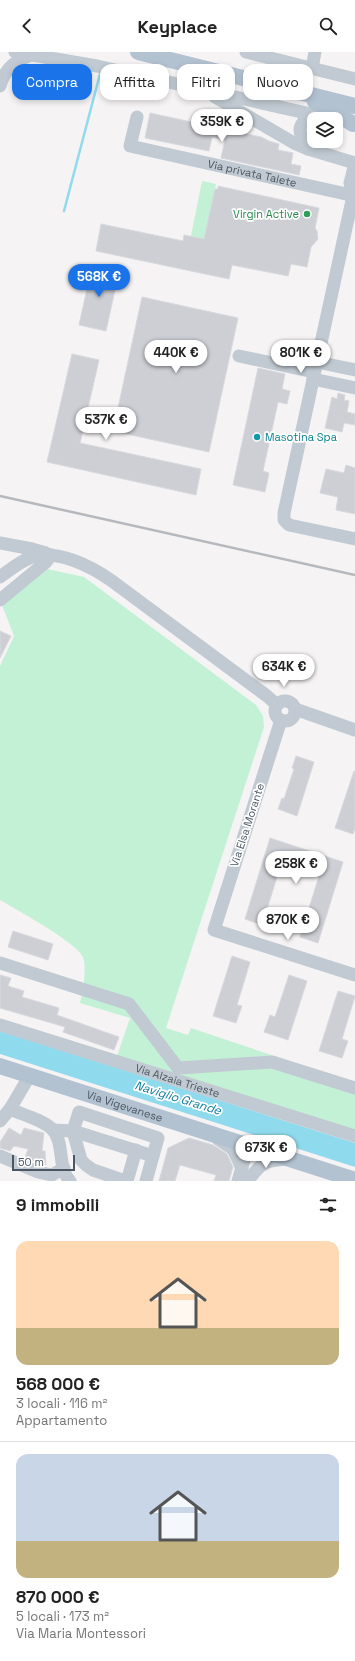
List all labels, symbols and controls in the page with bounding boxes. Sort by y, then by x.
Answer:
icon: back [16,15,38,37]
text: Keyplace [138,15,217,38]
icon: search [317,15,339,37]
chip: Compra [12,64,92,100]
chip: Affitta [100,64,169,100]
chip: Filtri [177,64,235,100]
chip: Nuovo [243,64,313,100]
pin: 359K € [189,109,255,143]
map controls [307,112,343,148]
button: layers [307,112,343,148]
text: 359K € [200,113,244,130]
street label: Via privata Talete [206,156,298,190]
place label: Virgin Active [233,207,299,221]
marker: Virgin Active [302,209,312,219]
pin: 568K € [66,264,132,298]
text: 568K € [77,268,121,285]
pin: 440K € [143,340,209,374]
pin: 801K € [268,340,334,374]
text: 440K € [153,344,199,361]
text: 801K € [280,344,322,361]
pin: 537K € [73,407,139,441]
text: 537K € [84,411,128,428]
place label: Masotina Spa [265,430,338,444]
marker: Masotina Spa [252,432,262,442]
pin: 634K € [251,654,317,688]
text: 634K € [262,658,306,675]
street label: Via Elsa Morante [227,781,267,869]
pin: 258K € [263,851,329,885]
text: 258K € [274,855,318,872]
pin: 870K € [255,907,321,941]
text: 870K € [266,911,310,928]
street label: Via Alzaia Trieste [134,1061,222,1100]
water label: Naviglio Grande [133,1077,224,1119]
street label: Via Vigevanese [85,1087,165,1125]
pin: 673K € [233,1135,299,1169]
text: 673K € [244,1139,288,1156]
scale bar [12,1153,75,1172]
text: 50 m [18,1155,44,1169]
text: 9 immobili [16,1194,99,1216]
icon: filters [317,1194,339,1216]
icon: home [142,1267,214,1339]
text: 568 000 € [16,1373,100,1395]
text: 3 locali · 116 m² [16,1395,107,1412]
text: Appartamento [16,1412,107,1429]
icon: home [142,1480,214,1552]
text: 870 000 € [16,1586,100,1608]
text: 5 locali · 173 m² [16,1608,109,1625]
text: Via Maria Montessori [16,1625,146,1642]

